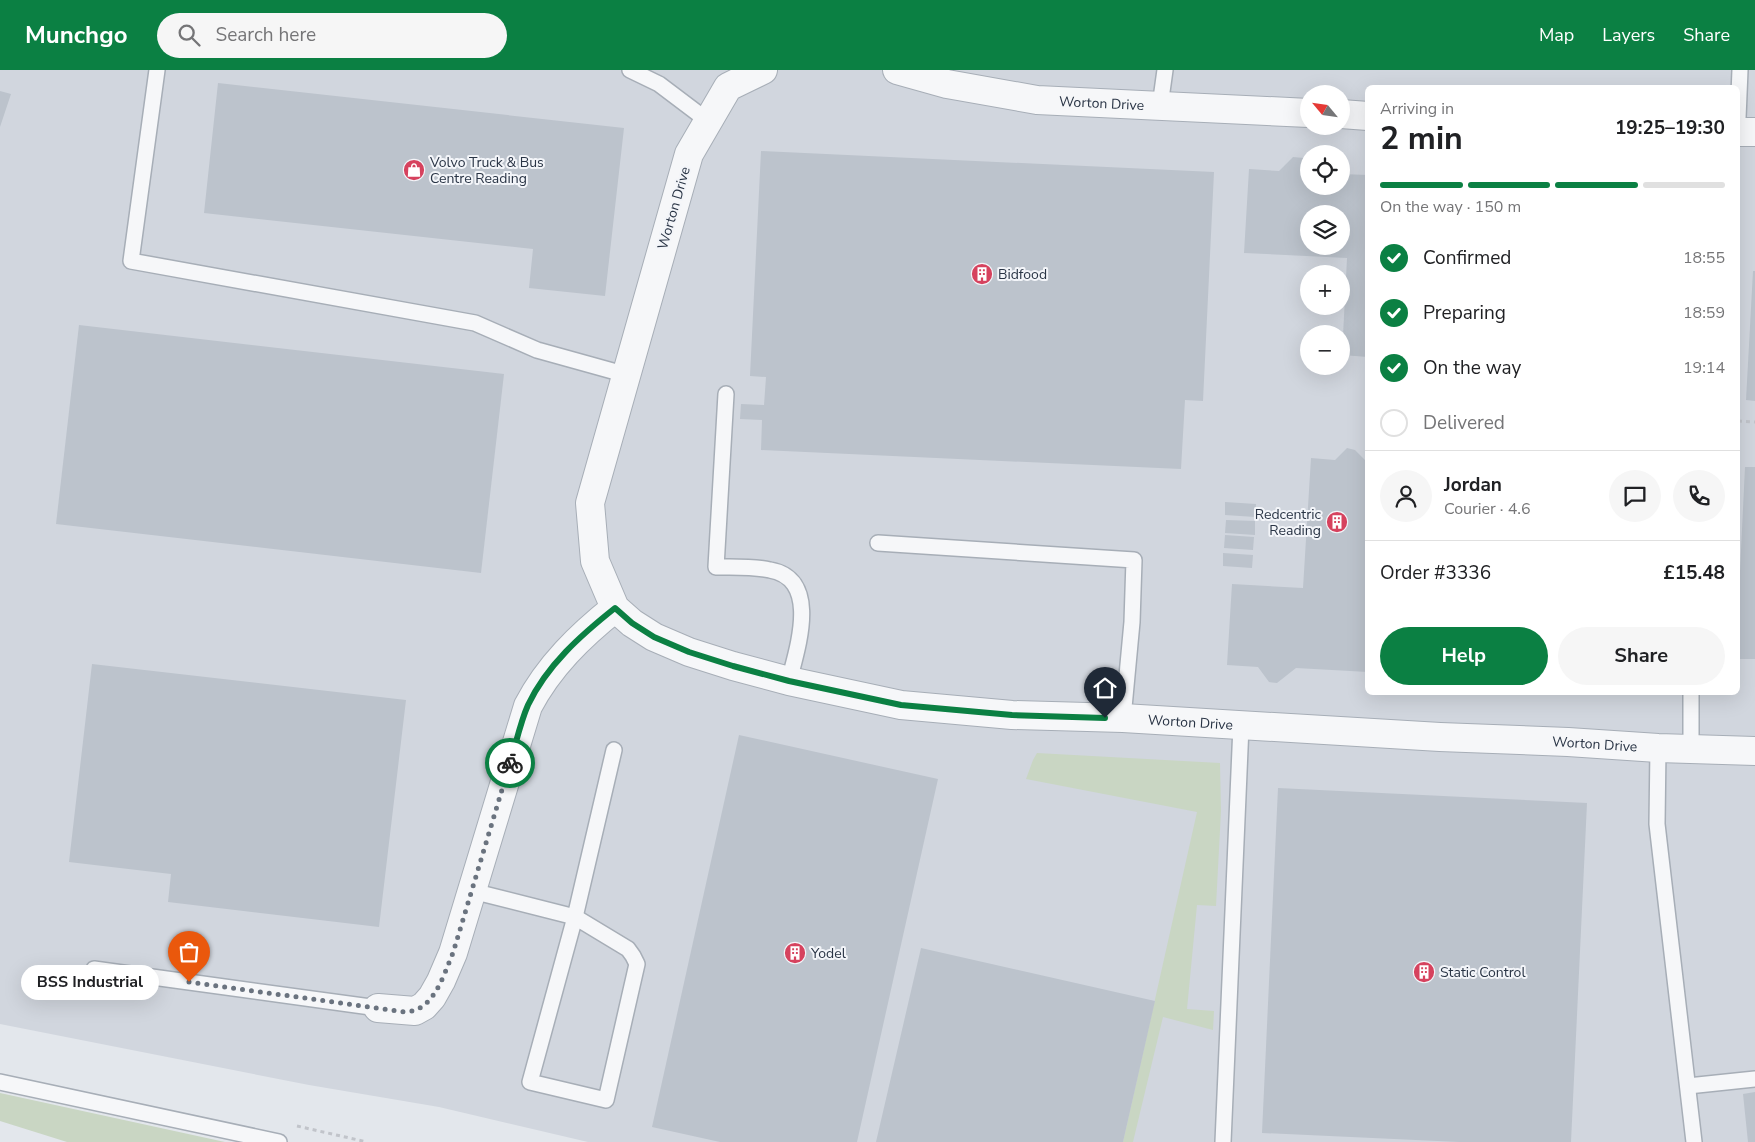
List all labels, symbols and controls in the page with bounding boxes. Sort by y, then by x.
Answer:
search box [157,13,507,58]
text: Munchgo [25,19,127,51]
icon: search [175,21,203,49]
text: Search here [215,22,316,48]
text: Map [1539,23,1574,47]
text: Layers [1602,23,1655,47]
text: Share [1683,23,1730,47]
north arrow [1300,85,1350,135]
map controls [1300,85,1350,375]
street label: Worton Drive [1059,92,1145,115]
text: Arriving in [1380,98,1454,120]
text: 19:25–19:30 [1615,115,1725,141]
text: 2 min [1380,117,1463,160]
button: locate [1300,145,1350,195]
place label: Volvo Truck & Bus Centre Reading [429,153,544,188]
shop icon: Volvo Truck & Bus Centre Reading [402,158,426,182]
street label: Worton Drive [653,164,695,252]
text: On the way · 150 m [1380,196,1521,218]
button: layers [1300,205,1350,255]
icon: check [1380,244,1408,272]
text: Confirmed [1423,245,1511,271]
text: 18:55 [1683,247,1725,269]
building icon: Bidfood [970,262,994,286]
place label: Bidfood [998,265,1047,284]
button: + [1300,265,1350,315]
icon: check [1380,299,1408,327]
text: Preparing [1423,300,1506,326]
text: 18:59 [1683,302,1725,324]
button: − [1300,325,1350,375]
icon: check [1380,354,1408,382]
text: On the way [1423,355,1521,381]
text: 19:14 [1683,357,1725,379]
text: Delivered [1423,410,1505,436]
button: person [1380,470,1432,522]
button: chat [1609,470,1661,522]
button: phone [1673,470,1725,522]
text: Jordan [1444,472,1502,498]
text: Courier · 4.6 [1444,498,1530,520]
place label: Redcentric Reading [1255,505,1322,540]
building icon: Redcentric Reading [1325,510,1349,534]
text: Order #3336 [1380,560,1491,586]
text: £15.48 [1663,560,1725,586]
button: Help [1380,627,1548,685]
button: Share [1558,627,1725,685]
pin [1084,667,1126,718]
icon: home [1091,674,1119,702]
street label: Worton Drive [1147,710,1233,734]
street label: Worton Drive [1552,732,1638,756]
courier [485,738,535,788]
icon: bike [496,749,524,777]
pin [168,931,210,982]
icon: bag [175,938,203,966]
building icon: Yodel [783,941,807,965]
place label: Yodel [810,944,847,963]
building icon: Static Control [1412,960,1436,984]
place label: Static Control [1440,963,1526,982]
callout: BSS Industrial [21,964,159,1000]
text: BSS Industrial [37,971,143,993]

